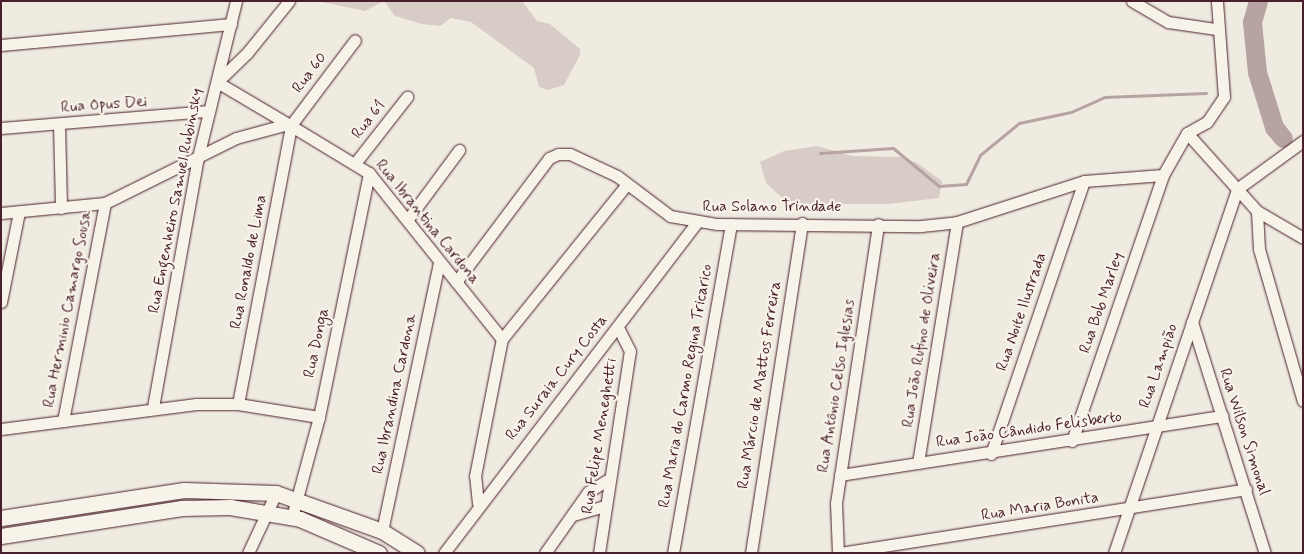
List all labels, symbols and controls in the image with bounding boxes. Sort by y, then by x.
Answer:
street label: Rua 60 [288,49,332,97]
street label: Rua Engenheiro Samuel Rubinsky [145,87,207,315]
street label: Rua Opus Dei [61,92,147,118]
street label: Rua 61 [348,97,390,143]
street label: Rua Ibrantina Cardona [369,154,485,290]
street label: Rua Ronaldo de Lima [226,192,272,332]
street label: Rua Solano Trindade [702,197,842,217]
street label: Rua Herminio Camargo Sousa [39,207,97,411]
street label: Rua Noite Ilustrada [992,249,1052,375]
street label: Rua João Rufino de Oliveira [898,250,946,430]
street label: Rua Bob Marley [1076,250,1128,356]
street label: Rua Maria do Carmo Regina Tricarico [654,257,718,515]
street label: Rua Márcio de Mattos Ferreira [734,280,786,490]
street label: Rua Antônio Celso Iglesias [814,298,860,474]
street label: Rua Donga [300,306,334,380]
street label: Rua Ibrandina Cardona [369,313,421,475]
street label: Rua Suraia Cury Costa [503,313,611,443]
street label: Rua Lampião [1136,322,1182,410]
street label: Rua Felipe Meneghetti [578,358,622,514]
street label: Rua Wilson Simonal [1214,364,1274,500]
street label: Rua João Cândido Felisberto [934,407,1124,453]
street label: Rua Maria Bonita [978,488,1102,526]

